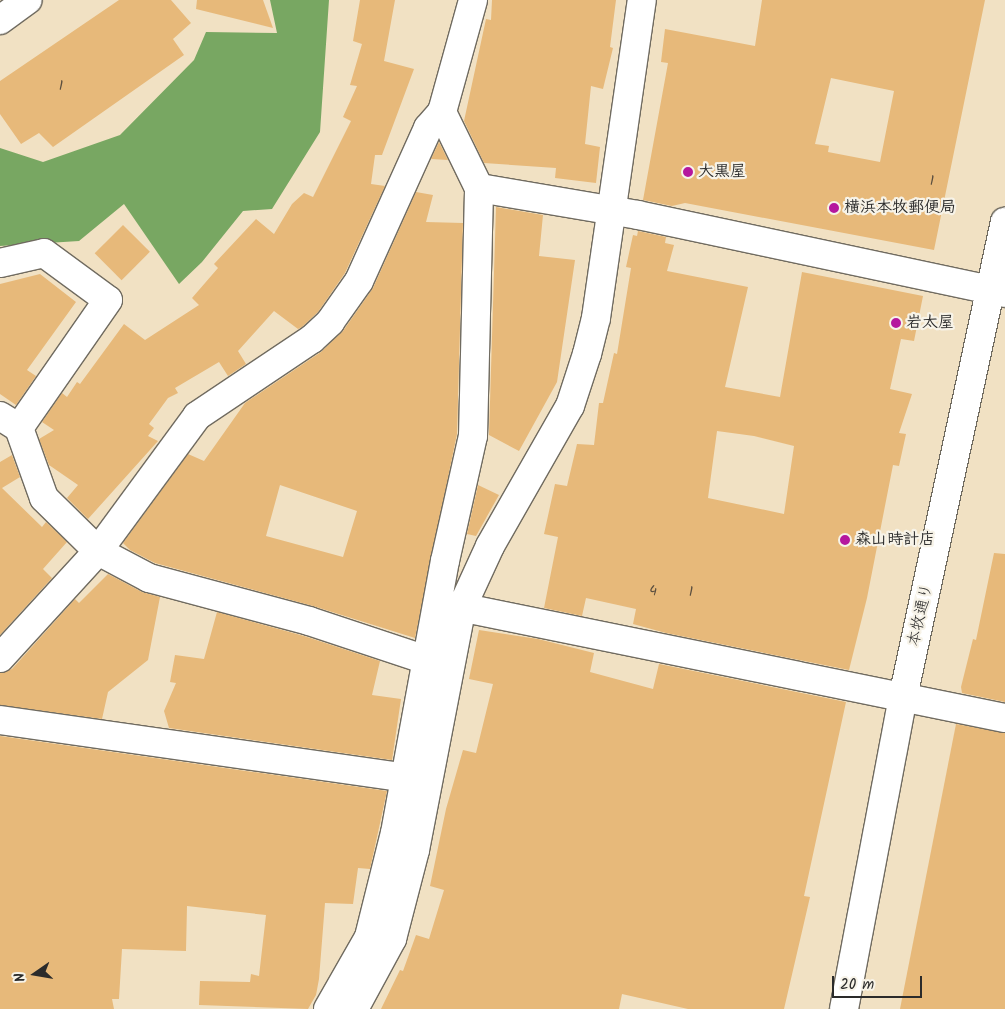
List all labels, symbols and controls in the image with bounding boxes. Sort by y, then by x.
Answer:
house number: 1 [59,78,63,94]
place label: 大黒屋 [698,162,746,182]
marker: 大黒屋 [682,166,694,178]
house number: 1 [930,173,934,189]
place label: 横浜本牧郵便局 [844,198,956,218]
marker: 横浜本牧郵便局 [828,202,840,214]
place label: 岩太屋 [906,313,954,333]
marker: 岩太屋 [890,317,902,329]
place label: 森山時計店 [855,530,935,550]
marker: 森山時計店 [839,534,851,546]
street label: 本牧通り [904,582,938,648]
house number: 4 [649,583,657,599]
house number: 1 [689,584,693,600]
north arrow [10,949,60,999]
scale bar [835,966,925,998]
text: N [9,971,32,984]
text: 20 m [840,973,874,997]

